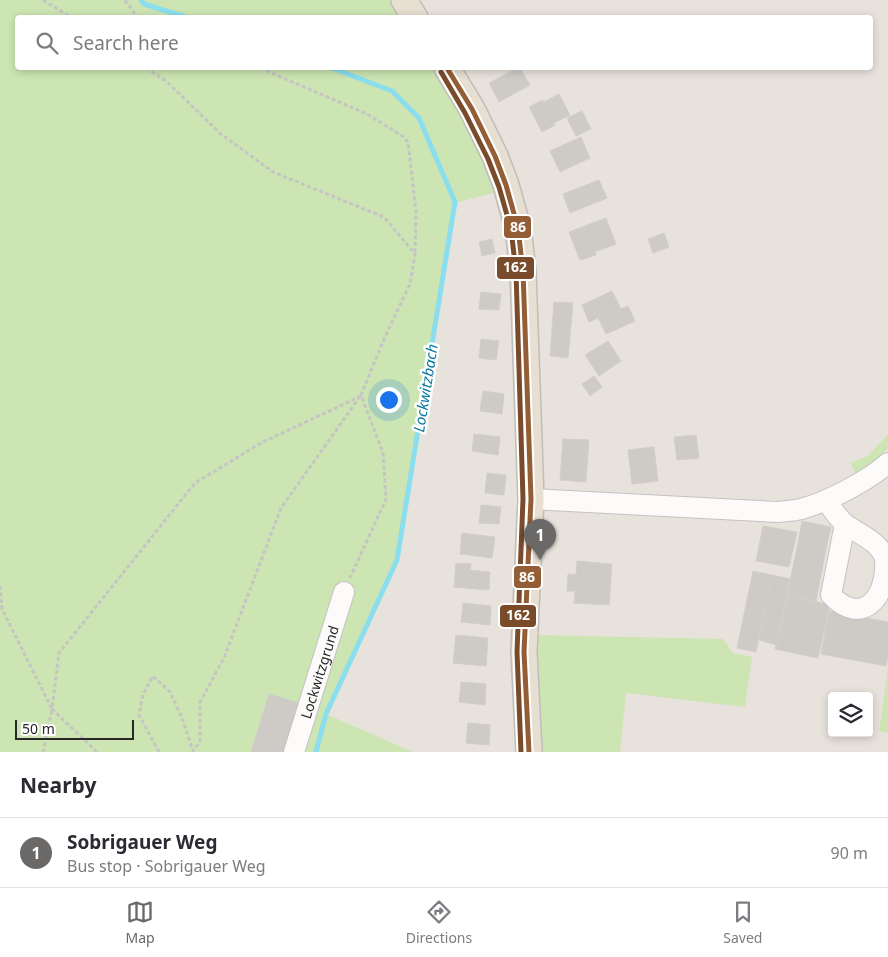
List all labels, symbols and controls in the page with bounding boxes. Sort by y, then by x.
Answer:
search box [15,15,873,70]
icon: search [33,29,61,57]
text: Search here [73,30,179,56]
line badge: 86 [503,215,532,239]
text: 86 [510,217,526,236]
line badge: 162 [496,256,535,280]
text: 162 [503,257,527,276]
water label: Lockwitzbach [408,343,442,433]
your location [376,387,402,413]
pin: 1 [524,519,556,560]
line badge: 86 [513,565,542,589]
text: 86 [519,567,535,586]
line badge: 162 [499,604,537,628]
text: 162 [506,605,530,624]
street label: Lockwitzgrund [296,623,343,721]
map controls [828,692,873,737]
button: layers [828,692,873,737]
scale bar [15,717,134,740]
text: 50 m [22,719,55,738]
text: Nearby [20,771,96,799]
text: Sobrigauer Weg [67,829,217,855]
text: 1 [31,842,41,864]
text: 90 m [831,842,868,864]
text: Bus stop · Sobrigauer Weg [67,855,266,877]
tab: Map [126,898,155,947]
tab: Directions [406,898,472,947]
tab: Saved [723,898,762,947]

